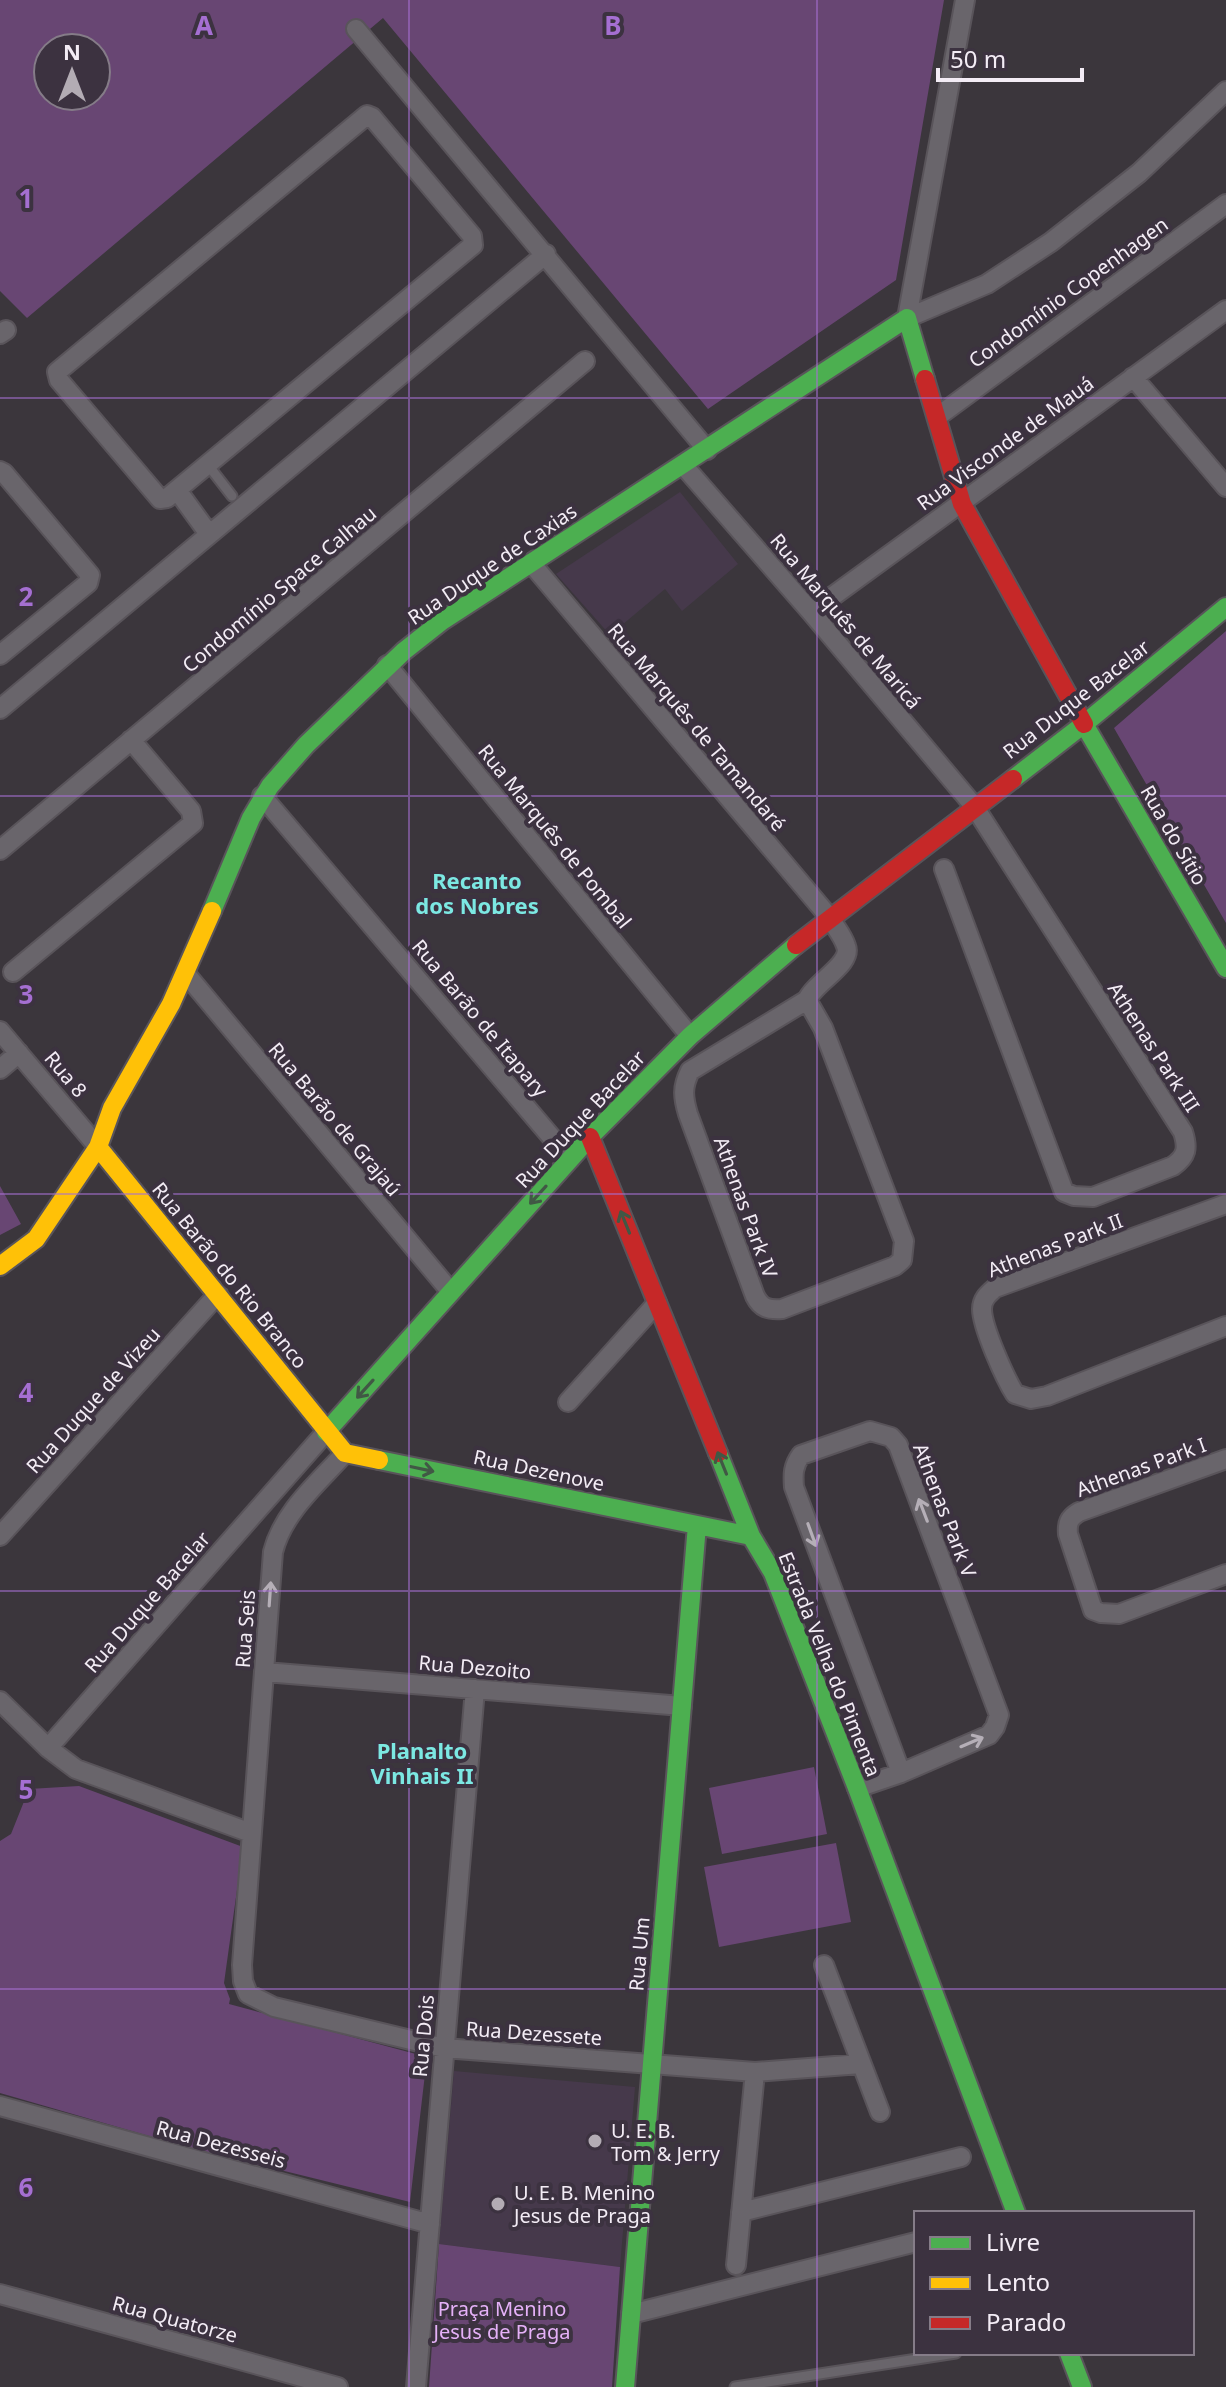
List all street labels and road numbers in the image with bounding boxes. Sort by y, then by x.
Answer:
street label: Condomínio Copenhagen [963,210,1173,374]
street label: Rua Visconde de Mauá [911,370,1099,516]
street label: Rua Duque de Caxias [402,497,582,631]
street label: Condomínio Space Calhau [176,500,382,678]
street label: Rua Marquês de Maricá [764,527,928,715]
street label: Rua Marquês de Tamandaré [602,617,792,837]
street label: Rua Duque Bacelar [997,633,1155,765]
street label: Rua Marquês de Pombal [472,738,638,934]
street label: Rua do Sítio [1134,780,1214,890]
street label: Rua Barão de Itapary [406,934,554,1103]
street label: Athenas Park III [1102,977,1206,1117]
street label: Rua Barão de Grajaú [263,1036,407,1202]
street label: Rua Duque Bacelar [509,1044,651,1194]
street label: Rua 8 [39,1045,93,1103]
street label: Athenas Park IV [708,1133,784,1281]
street label: Rua Barão do Rio Branco [146,1176,314,1374]
street label: Athenas Park II [983,1207,1127,1283]
street label: Rua Duque de Vizeu [20,1321,166,1479]
street label: Athenas Park I [1072,1431,1210,1503]
street label: Athenas Park V [907,1439,983,1581]
street label: Rua Dezenove [471,1443,607,1497]
street label: Rua Duque Bacelar [78,1526,216,1678]
street label: Estrada Velha do Pimenta [772,1548,888,1780]
street label: Rua Seis [229,1589,261,1669]
street label: Rua Dezoito [418,1649,532,1685]
street label: Rua Um [622,1916,656,1992]
street label: Rua Dois [406,1994,440,2078]
street label: Rua Dezessete [465,2015,603,2051]
street label: Rua Dezesseis [153,2114,289,2174]
street label: Rua Quatorze [109,2289,241,2349]

